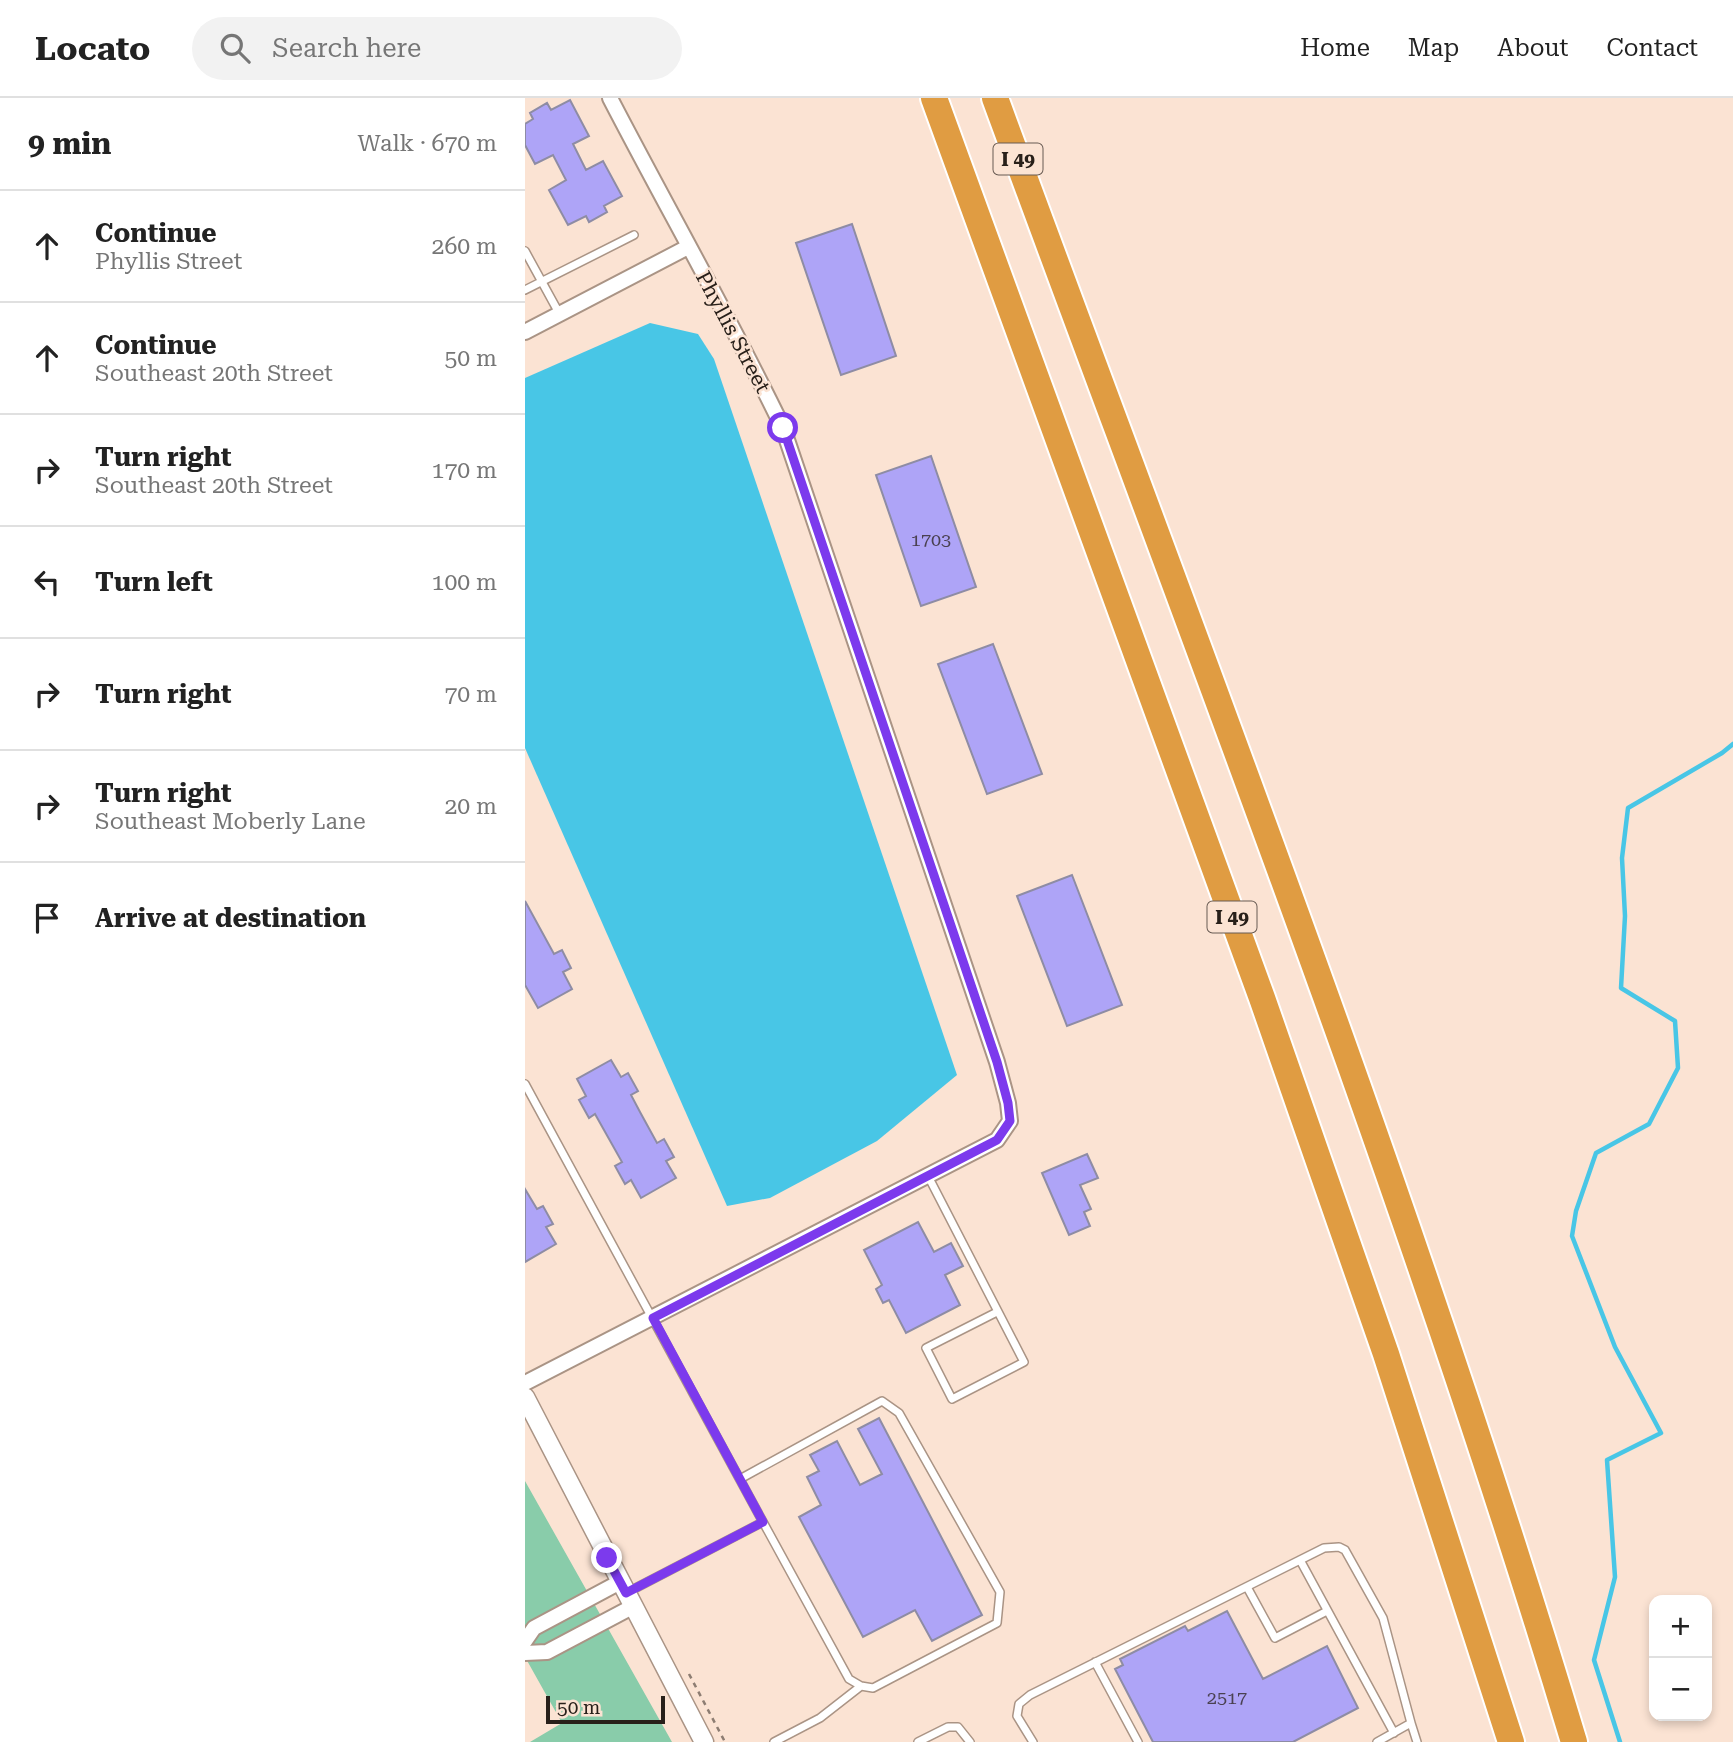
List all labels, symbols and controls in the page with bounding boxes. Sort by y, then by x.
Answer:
search box [192,17,682,80]
text: Locato [35,29,150,68]
icon: search [216,29,254,67]
text: Search here [272,33,421,63]
text: Home [1300,34,1370,62]
text: Map [1408,34,1459,62]
text: About [1497,34,1568,62]
text: Contact [1606,34,1698,62]
text: 9 min [28,126,111,161]
text: Walk · 670 m [358,130,497,157]
road number: I 49 [993,143,1043,174]
text: Continue [95,218,217,248]
icon: ahead [28,227,66,265]
text: 260 m [432,233,497,260]
text: Phyllis Street [95,248,242,275]
street label: Phyllis Street [691,267,775,397]
text: Continue [95,330,217,360]
icon: ahead [28,339,66,377]
text: 50 m [444,345,497,372]
text: Southeast 20th Street [95,360,333,387]
route start [767,412,798,443]
text: Turn right [95,442,231,472]
icon: right [28,451,66,489]
text: 170 m [432,457,497,484]
text: Southeast 20th Street [95,472,333,499]
house number: 1703 [911,529,951,550]
icon: left [28,563,66,601]
text: Turn left [95,567,213,597]
text: 100 m [432,569,497,596]
icon: right [28,675,66,713]
text: Turn right [95,679,231,709]
text: 70 m [444,681,497,708]
text: Turn right [95,778,231,808]
icon: right [28,787,66,825]
text: 20 m [444,793,497,820]
text: Southeast Moberly Lane [95,808,366,835]
icon: arrive [28,899,66,937]
road number: I 49 [1207,902,1257,932]
text: Arrive at destination [95,903,366,933]
route end [591,1542,622,1573]
map controls [1649,1595,1712,1721]
button: + [1649,1595,1712,1658]
button: − [1649,1658,1712,1721]
house number: 2517 [1207,1687,1247,1708]
scale bar [546,1693,665,1725]
text: 50 m [557,1696,600,1719]

